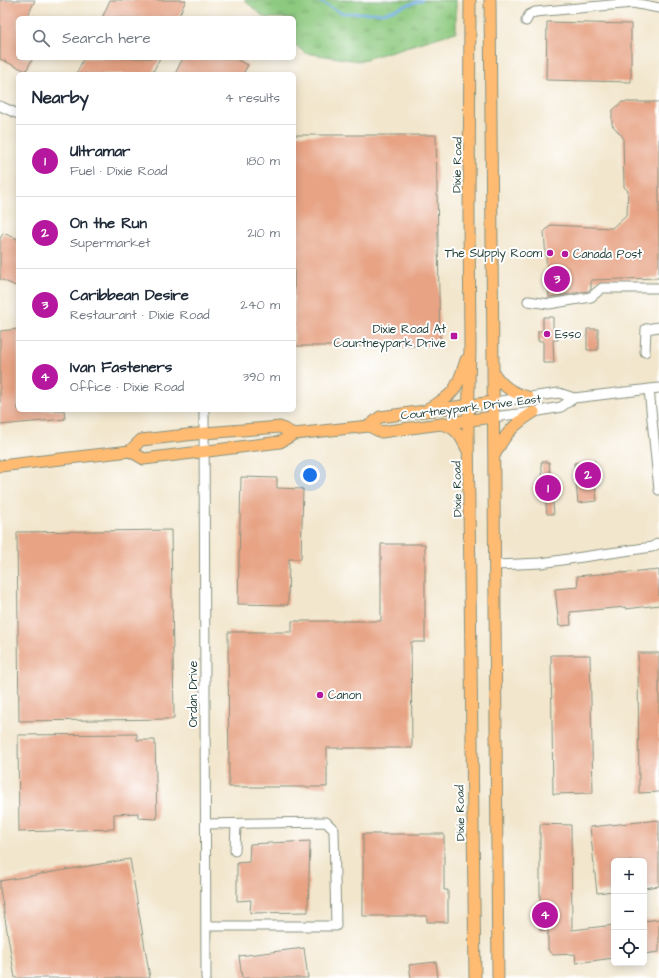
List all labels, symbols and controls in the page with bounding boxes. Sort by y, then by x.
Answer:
search box [16,16,296,60]
icon: search [30,27,52,49]
text: Search here [62,28,151,49]
text: Nearby [32,86,89,110]
text: 4 results [225,89,280,107]
street label: Dixie Road [449,137,466,193]
text: Ultramar [70,141,130,162]
text: 1 [44,152,46,170]
text: 180 m [246,152,280,170]
text: Fuel · Dixie Road [70,162,168,180]
text: On the Run [70,213,147,234]
text: 2 [41,224,49,242]
text: 210 m [247,224,280,242]
text: Supermarket [70,234,151,252]
place label: The SUpply Room [445,245,543,263]
place label: Canada Post [573,246,642,263]
marker: The SUpply Room [545,248,555,258]
marker: Canada Post [560,249,570,259]
pin: 3 [544,264,570,294]
text: Caribbean Desire [70,285,189,306]
text: 3 [42,296,48,314]
text: 240 m [240,296,280,314]
text: Restaurant · Dixie Road [70,306,210,324]
place label: Dixie Road At Courtneypark Drive [334,321,447,353]
place label: Esso [555,326,581,343]
marker: Esso [542,329,552,339]
marker: Dixie Road At Courtneypark Drive [449,331,459,341]
text: Ivan Fasteners [70,357,172,378]
text: 4 [41,368,49,386]
text: 390 m [242,368,280,386]
text: Office · Dixie Road [70,378,184,396]
street label: Courtneypark Drive East [400,390,542,426]
pin: 2 [575,460,601,490]
street label: Dixie Road [449,461,466,517]
your location [300,465,320,485]
pin: 1 [535,473,561,503]
street label: Ordan Drive [185,660,202,727]
place label: Canon [328,687,361,704]
marker: Canon [315,690,325,700]
street label: Dixie Road [452,785,469,841]
map controls [611,858,647,966]
button: + [611,858,647,894]
button: − [611,894,647,930]
pin: 4 [532,900,558,930]
button: locate [611,930,647,966]

